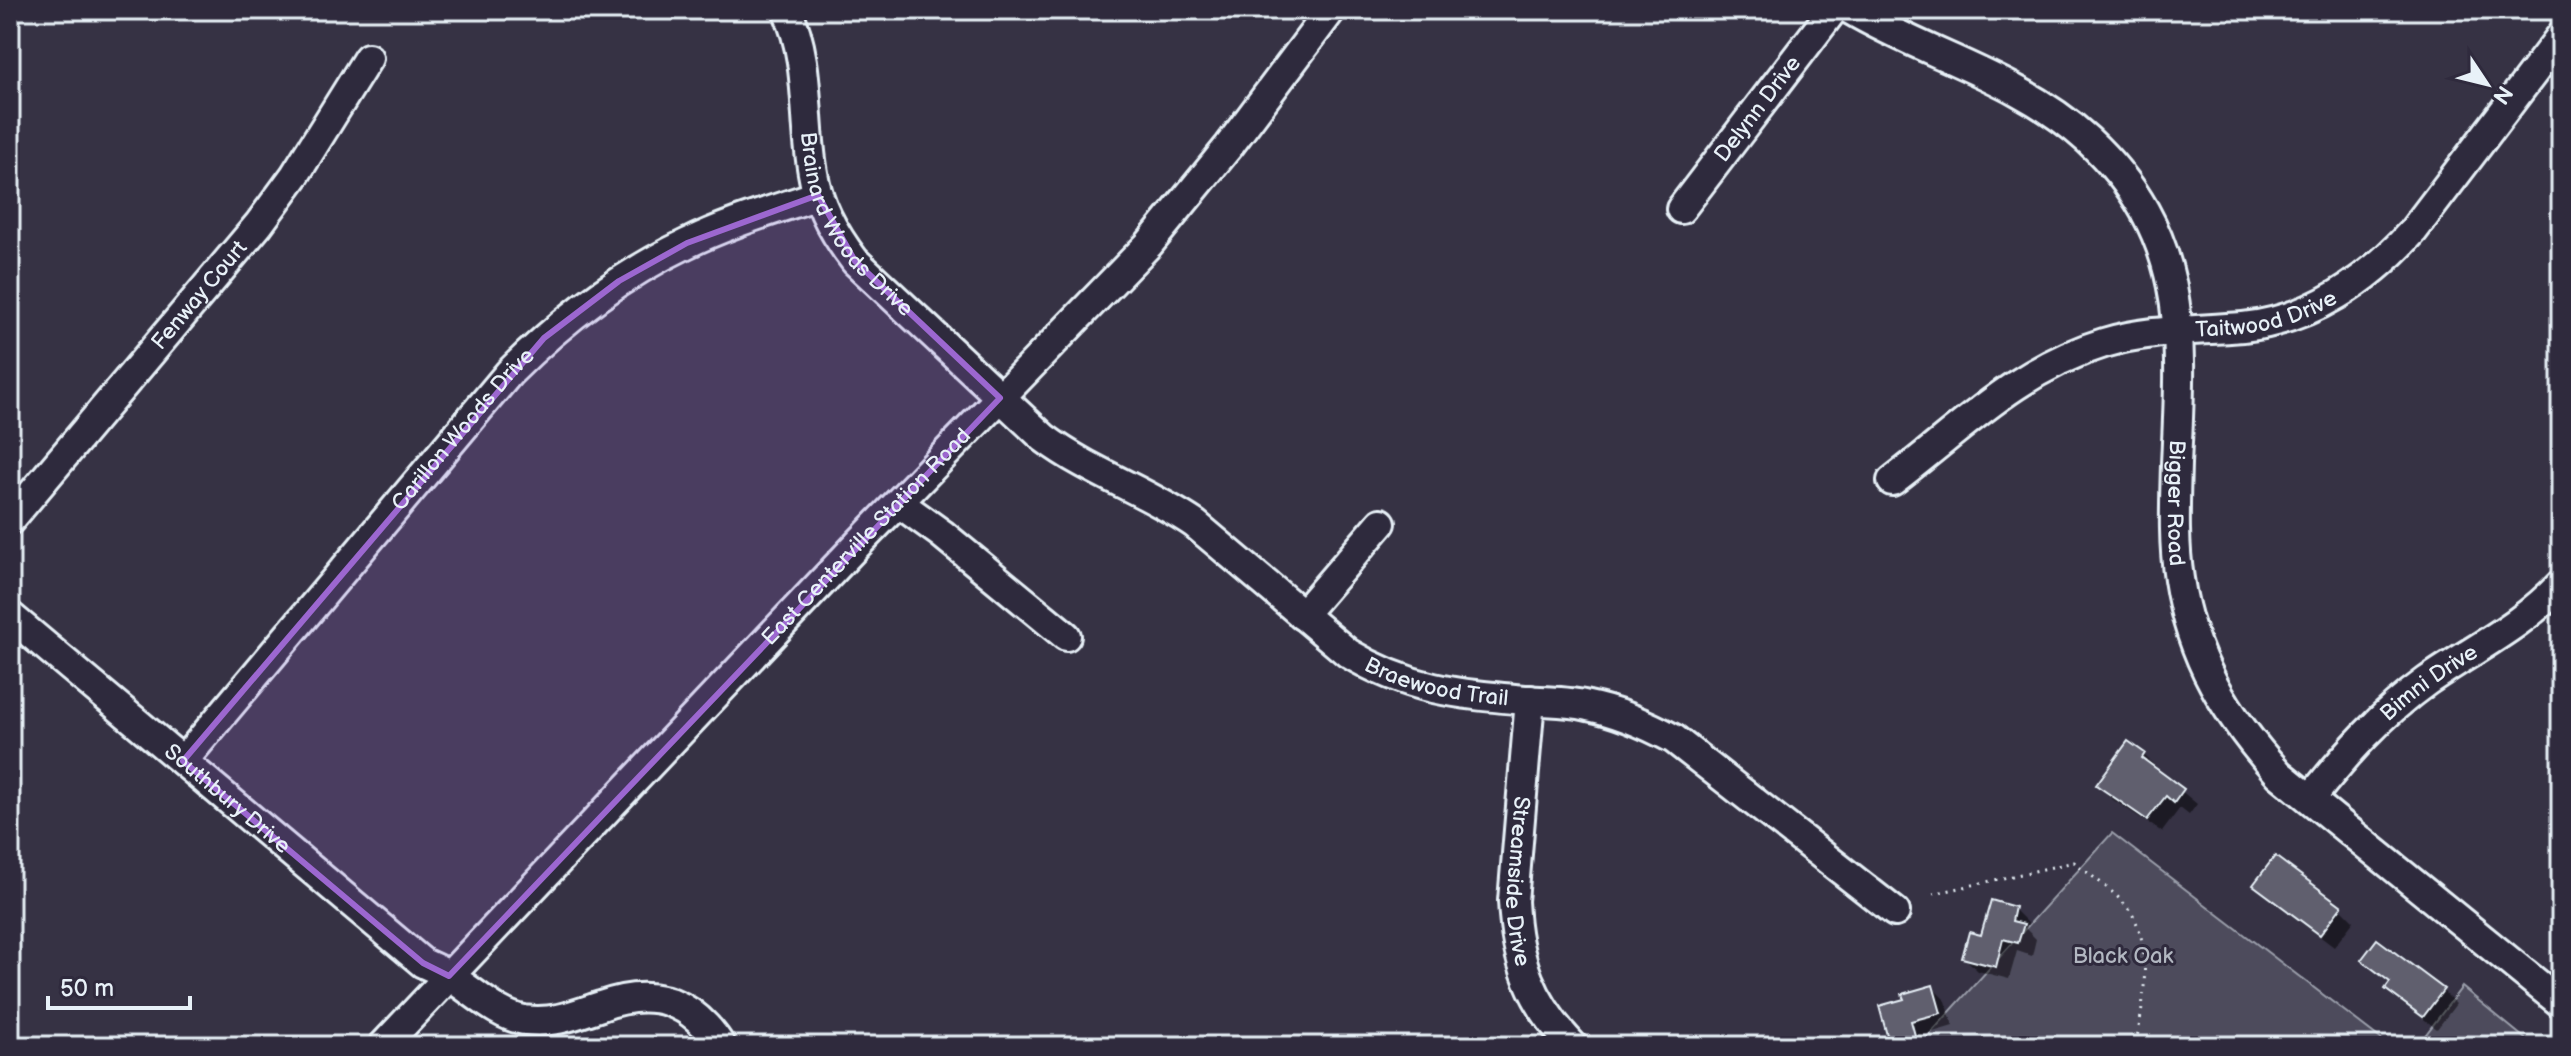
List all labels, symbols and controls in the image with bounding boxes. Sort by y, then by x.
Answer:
north arrow [2447,44,2527,124]
street label: Delynn Drive [1708,51,1807,167]
text: N [2486,80,2518,109]
street label: Brainard Woods Drive [795,131,919,322]
street label: Fenway Court [146,235,253,355]
street label: Taitwood Drive [2195,284,2341,343]
street label: Carillon Woods Drive [386,342,540,516]
street label: East Centerville Station Road [756,422,976,651]
street label: Bigger Road [2161,439,2191,567]
street label: Bimni Drive [2375,638,2483,727]
street label: Braewood Trail [1360,651,1509,712]
street label: Southbury Drive [159,738,296,859]
street label: Streamside Drive [1499,795,1536,969]
park label: Black Oak [2073,943,2173,970]
scale bar [48,960,190,1010]
text: 50 m [60,974,114,1003]

